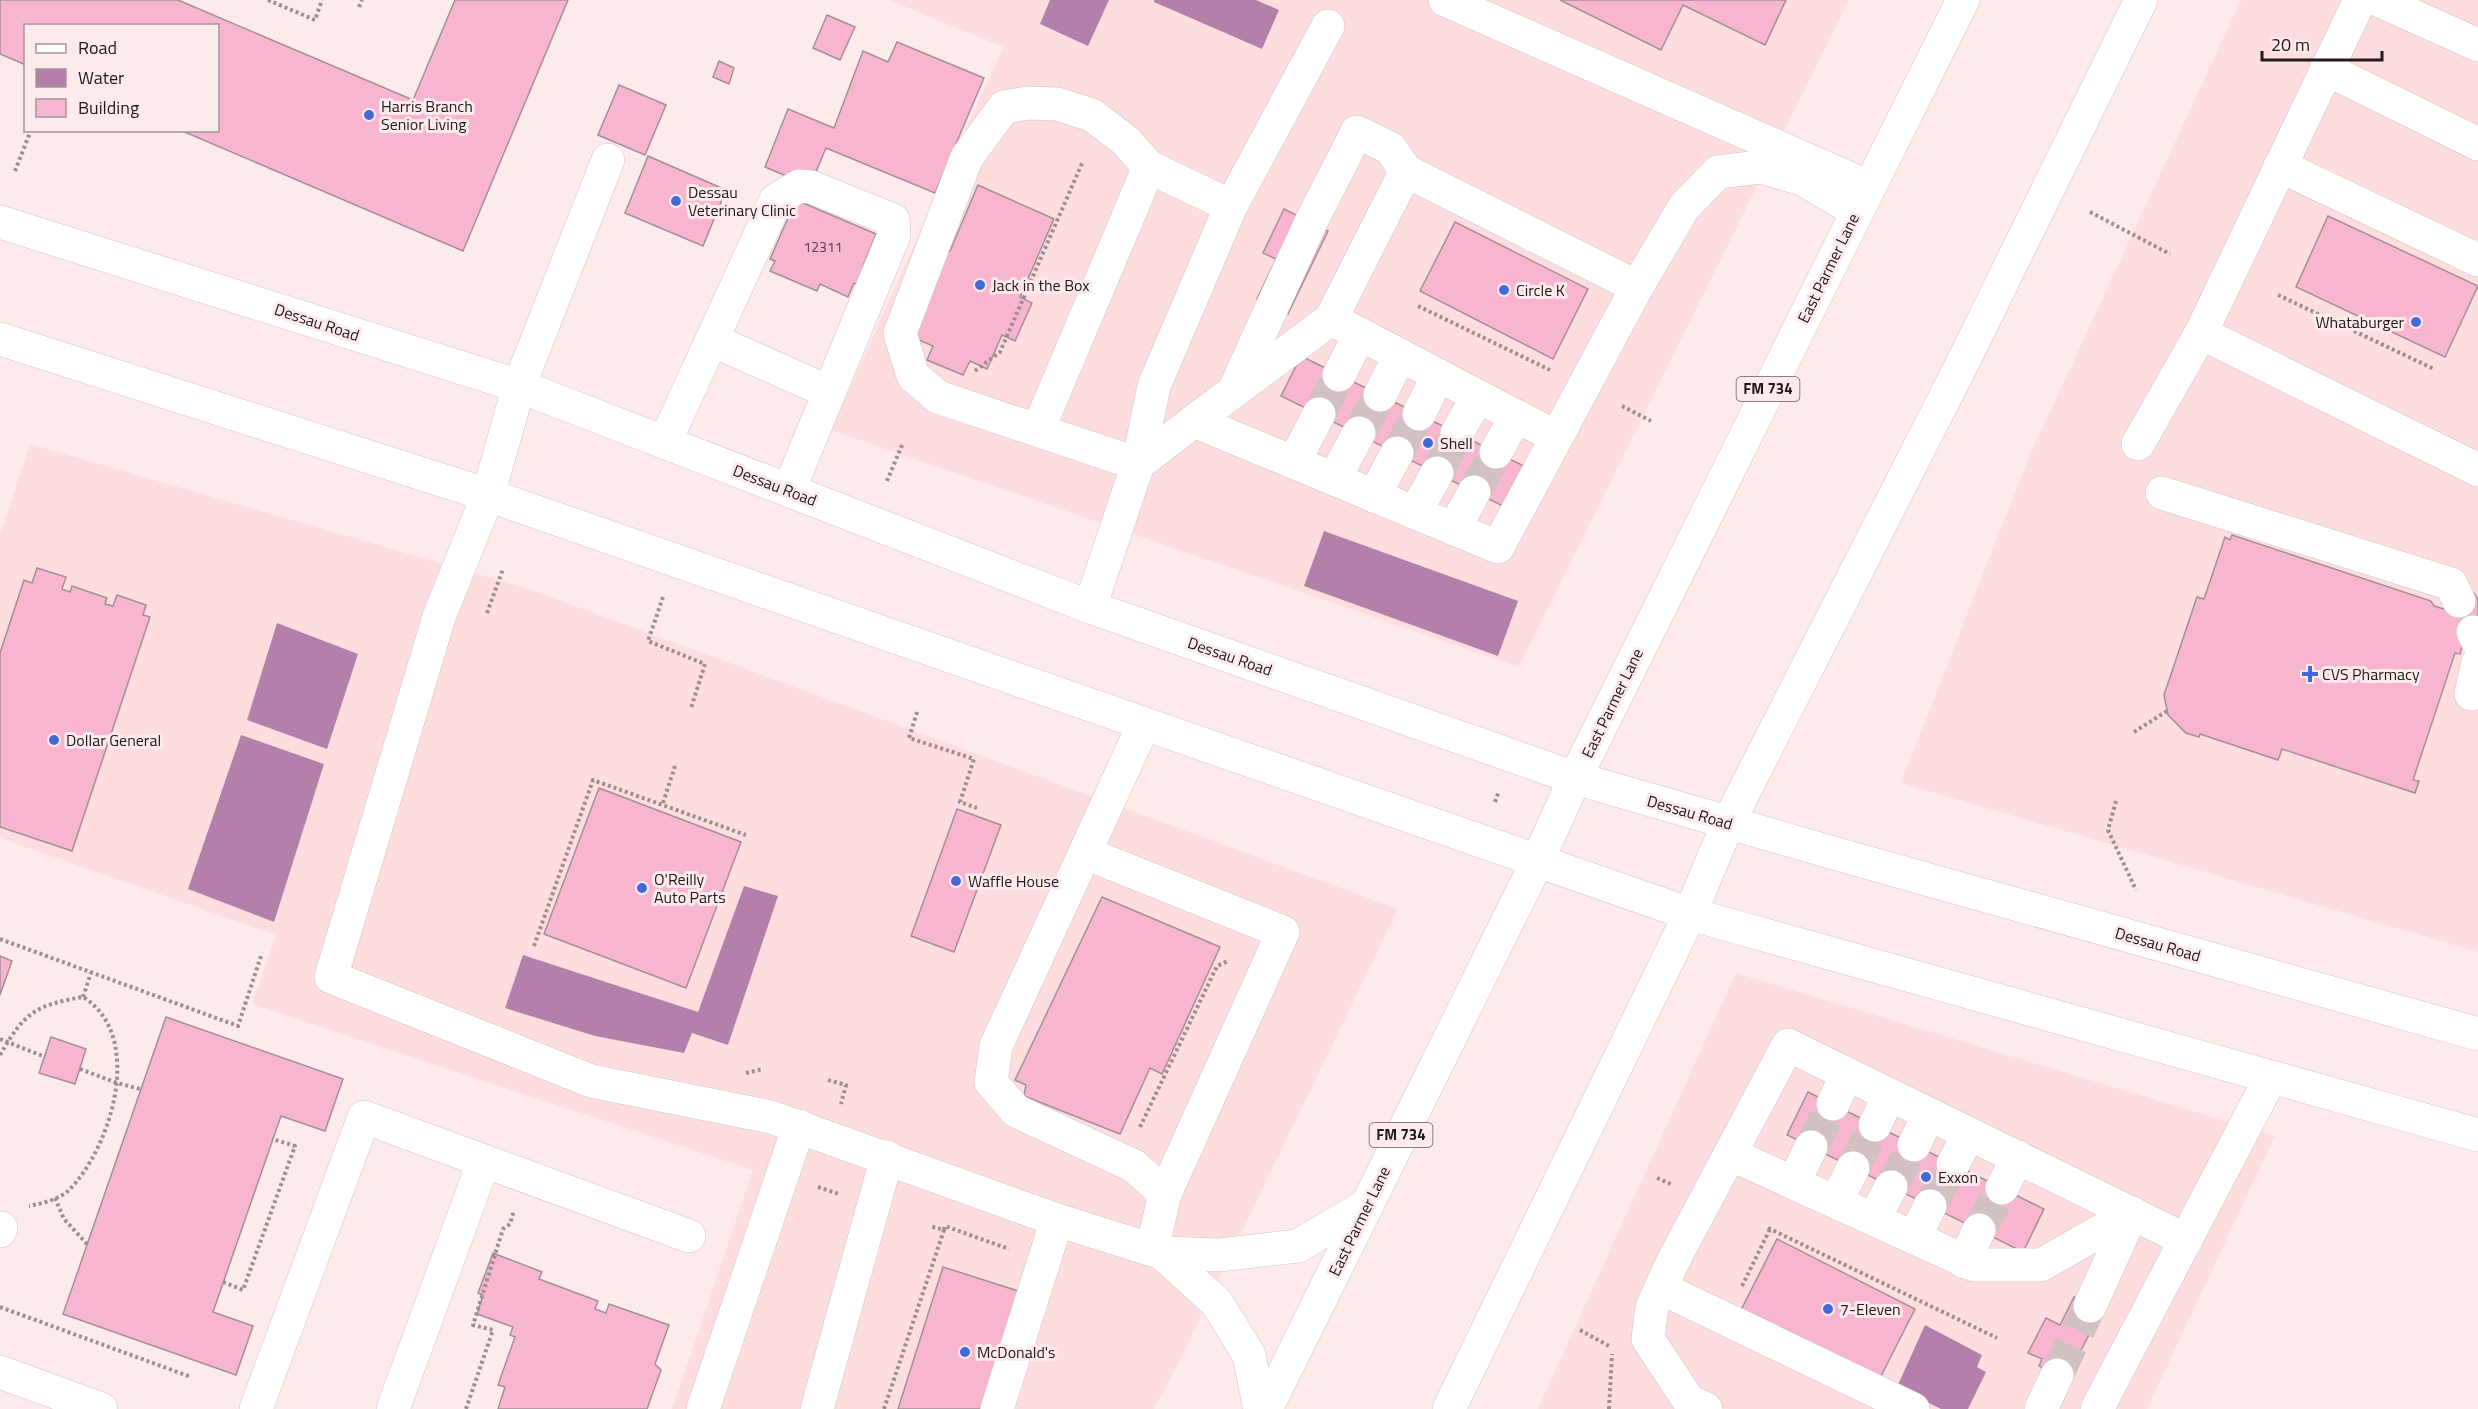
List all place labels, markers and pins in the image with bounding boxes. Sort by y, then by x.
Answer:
place label: Harris Branch Senior Living [381,94,473,136]
marker: Harris Branch Senior Living [362,108,376,122]
place label: Dessau Veterinary Clinic [688,180,796,222]
marker: Dessau Veterinary Clinic [669,194,683,208]
place label: Jack in the Box [992,273,1090,297]
marker: Jack in the Box [973,278,987,292]
place label: Circle K [1516,278,1565,302]
marker: Circle K [1497,283,1511,297]
place label: Whataburger [2315,310,2404,334]
marker: Whataburger [2409,315,2423,329]
place label: Shell [1440,431,1473,455]
marker: Shell [1421,436,1435,450]
place label: CVS Pharmacy [2322,662,2420,686]
marker: CVS Pharmacy [2303,667,2317,681]
place label: Dollar General [66,728,161,752]
marker: Dollar General [47,733,61,747]
place label: O'Reilly Auto Parts [654,867,726,909]
place label: Waffle House [968,869,1059,893]
marker: Waffle House [949,874,963,888]
marker: O'Reilly Auto Parts [635,881,649,895]
place label: Exxon [1938,1165,1978,1189]
marker: Exxon [1919,1170,1933,1184]
place label: 7-Eleven [1840,1297,1901,1321]
marker: 7-Eleven [1821,1302,1835,1316]
place label: McDonald's [977,1340,1056,1364]
marker: McDonald's [958,1345,972,1359]

